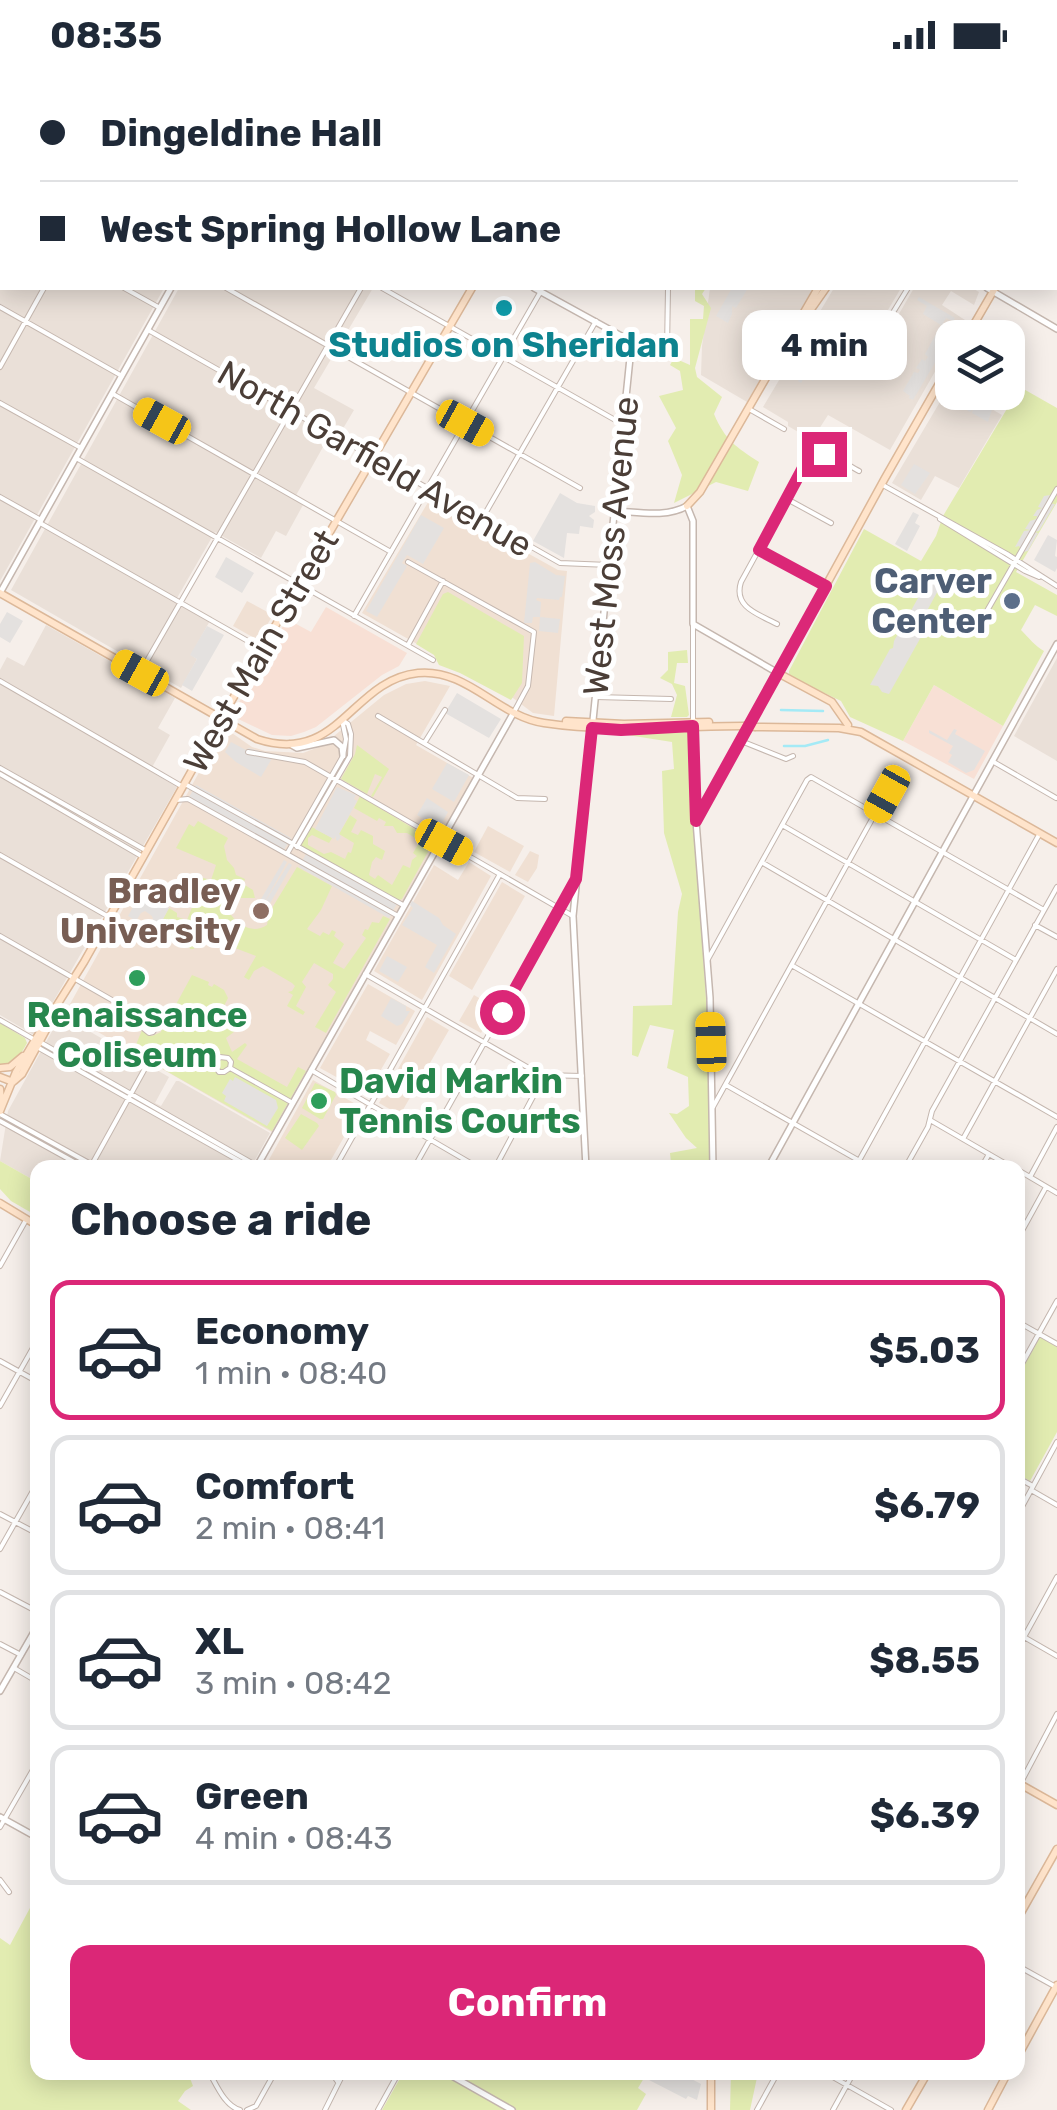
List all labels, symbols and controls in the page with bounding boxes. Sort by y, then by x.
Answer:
text: 08:35 [50,12,162,58]
text: Dingeldine Hall [100,110,382,156]
text: West Spring Hollow Lane [100,206,561,252]
marker: Studios on Sheridan [493,297,515,319]
callout: 4 min [742,309,906,379]
map controls [935,320,1025,410]
button: layers [935,320,1025,410]
place label: Studios on Sheridan [328,324,680,366]
text: 4 min [781,326,868,364]
street label: North Garfield Avenue [210,352,540,566]
car [128,393,196,449]
street label: West Moss Avenue [574,394,648,698]
car [431,395,499,451]
route end [802,432,847,477]
street label: West Main Street [174,522,348,780]
place label: Carver Center [871,560,992,642]
marker: Carver Center [1001,590,1023,612]
car [106,645,174,701]
car [859,760,915,828]
car [410,814,478,870]
place label: Bradley University [60,870,241,952]
marker: Bradley University [250,900,272,922]
marker: Renaissance Coliseum [126,967,148,989]
route start [480,990,525,1035]
place label: Renaissance Coliseum [26,994,248,1076]
car [695,1011,727,1073]
place label: David Markin Tennis Courts [339,1060,581,1142]
marker: David Markin Tennis Courts [308,1090,330,1112]
text: Choose a ride [70,1193,372,1246]
icon: car [75,1305,165,1395]
text: Economy [195,1308,369,1354]
text: $5.03 [869,1327,980,1373]
text: 1 min · 08:40 [195,1354,387,1392]
icon: car [75,1460,165,1550]
text: Comfort [195,1463,354,1509]
text: $6.79 [874,1482,980,1528]
text: 2 min · 08:41 [195,1509,385,1547]
icon: car [75,1615,165,1705]
text: XL [195,1618,244,1664]
text: $8.55 [869,1637,980,1683]
text: 3 min · 08:42 [195,1664,391,1702]
icon: car [75,1770,165,1860]
text: Green [195,1773,309,1819]
text: $6.39 [870,1792,980,1838]
text: 4 min · 08:43 [195,1819,393,1857]
button: Confirm [70,1945,985,2060]

